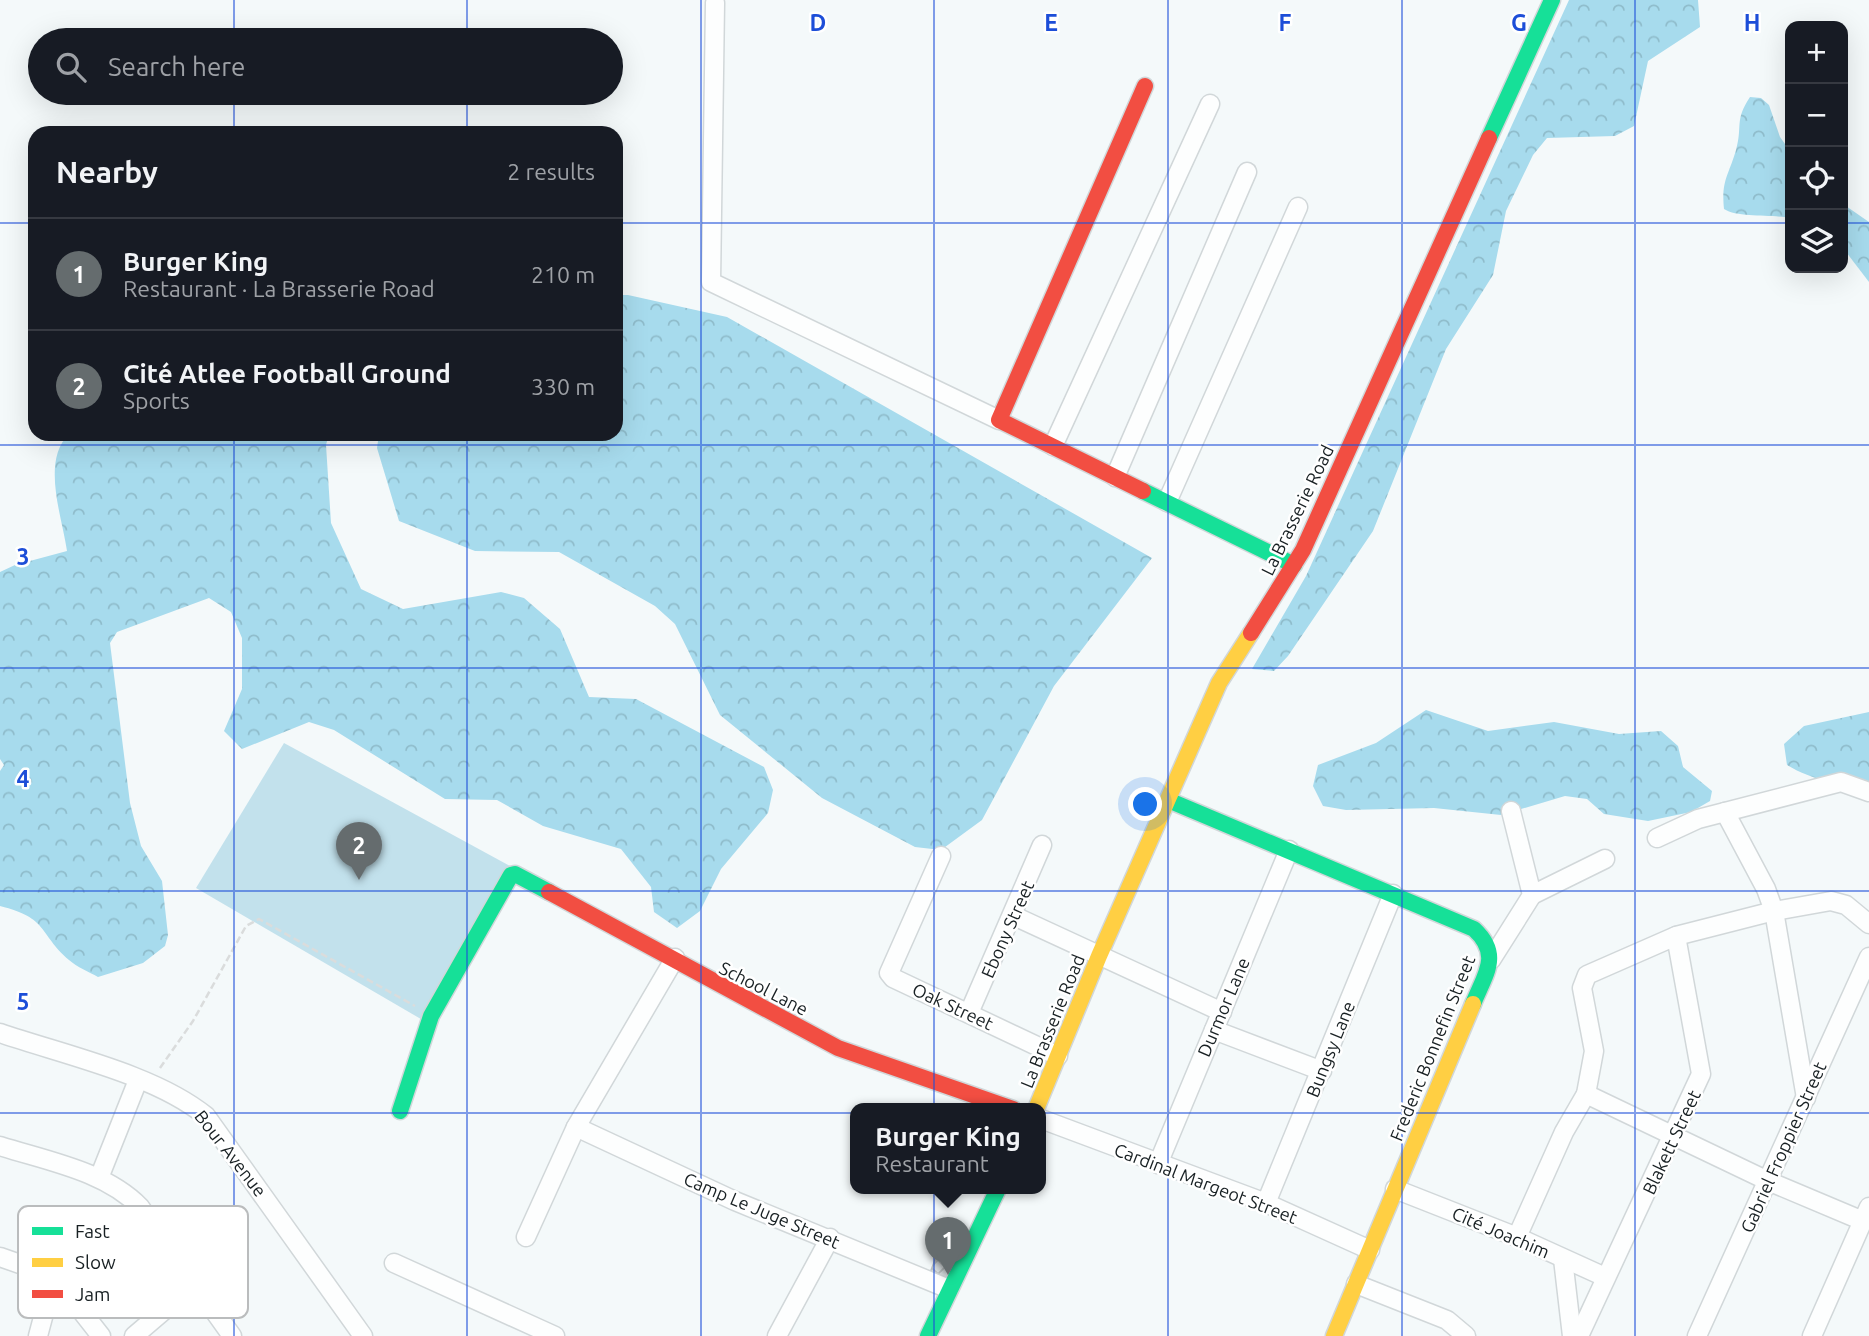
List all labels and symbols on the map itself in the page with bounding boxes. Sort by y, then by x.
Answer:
text: D [810,10,826,35]
text: E [1044,10,1058,35]
text: F [1279,10,1292,35]
text: G [1511,10,1527,35]
text: H [1744,10,1760,35]
street label: La Brasserie Road [1257,442,1337,578]
text: 3 [17,544,29,569]
text: 4 [17,766,30,791]
your location [1128,787,1162,821]
pin: 2 [336,822,382,880]
street label: Ebony Street [977,877,1037,981]
street label: La Brasserie Road [1016,951,1088,1091]
street label: Frederic Bonnefin Street [1386,952,1478,1144]
street label: Durmor Lane [1193,955,1253,1059]
street label: School Lane [716,957,812,1019]
street label: Oak Street [909,979,997,1033]
text: 5 [17,989,29,1014]
street label: Bungsy Lane [1302,998,1358,1100]
street label: Gabriel Froppier Street [1736,1059,1830,1235]
street label: Blakett Street [1638,1087,1704,1197]
street label: Bour Avenue [191,1106,271,1200]
street label: Cardinal Margeot Street [1112,1139,1300,1227]
street label: Camp Le Juge Street [681,1168,843,1252]
street label: Cité Joachim [1449,1203,1553,1261]
legend [18,1206,248,1318]
pin: 1 [925,1217,971,1275]
text: Fast [75,1220,110,1242]
text: Slow [75,1251,116,1273]
text: Jam [75,1283,111,1305]

